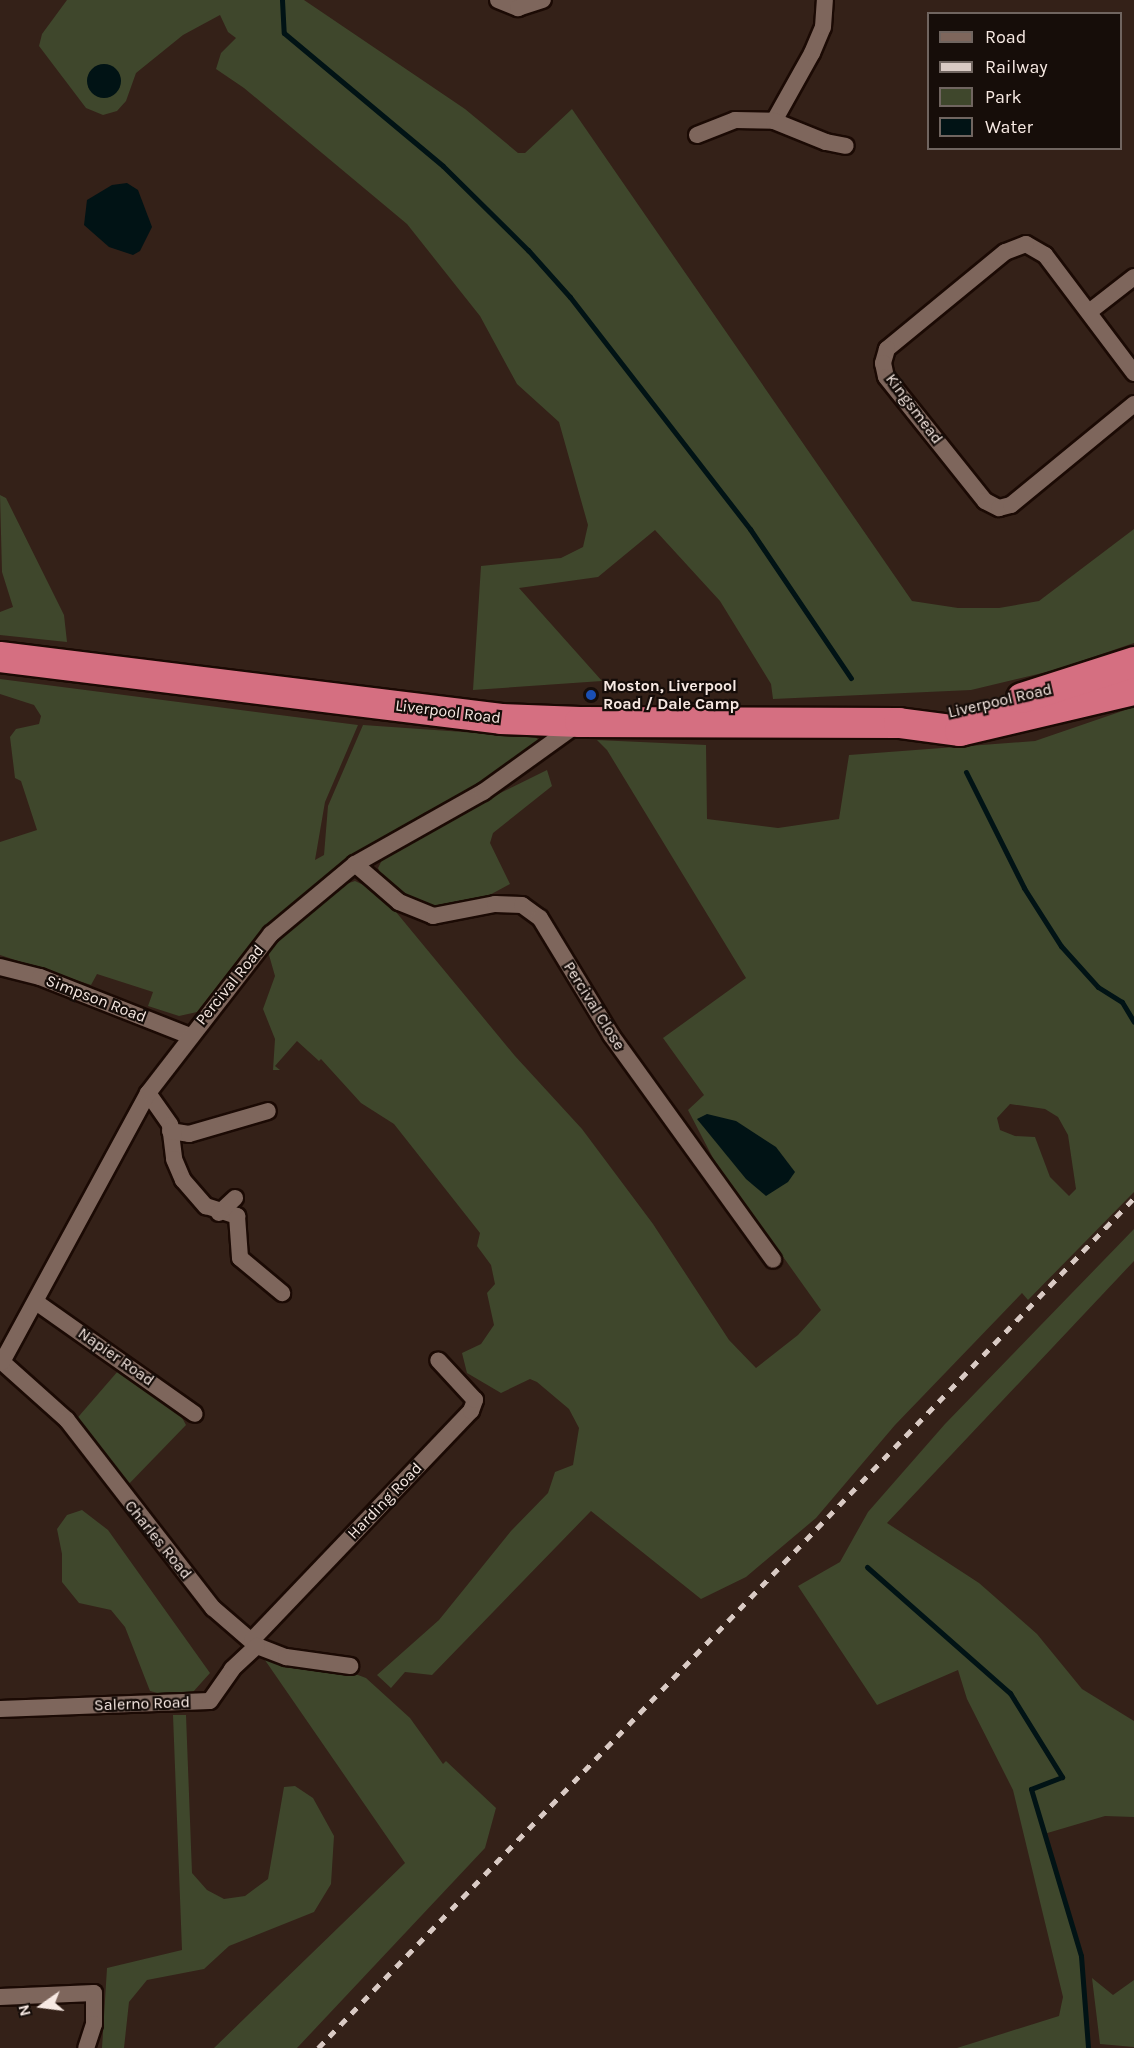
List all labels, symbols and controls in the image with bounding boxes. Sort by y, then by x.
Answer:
legend [927,12,1122,150]
text: Road [985,26,1026,48]
text: Railway [985,56,1048,78]
text: Park [985,86,1022,108]
text: Water [985,116,1033,138]
street label: Kingsmead [881,370,947,448]
place label: Moston, Liverpool Road / Dale Camp [603,676,739,714]
street label: Liverpool Road [946,680,1054,722]
marker: Moston, Liverpool Road / Dale Camp [584,688,598,702]
street label: Liverpool Road [394,696,502,728]
street label: Percival Road [192,941,268,1029]
street label: Percival Close [559,958,629,1054]
street label: Simpson Road [43,971,149,1027]
street label: Napier Road [74,1324,158,1390]
street label: Harding Road [344,1459,426,1543]
street label: Charles Road [120,1497,196,1583]
street label: Salerno Road [94,1693,190,1715]
north arrow [12,1976,72,2036]
text: N [13,2003,35,2018]

